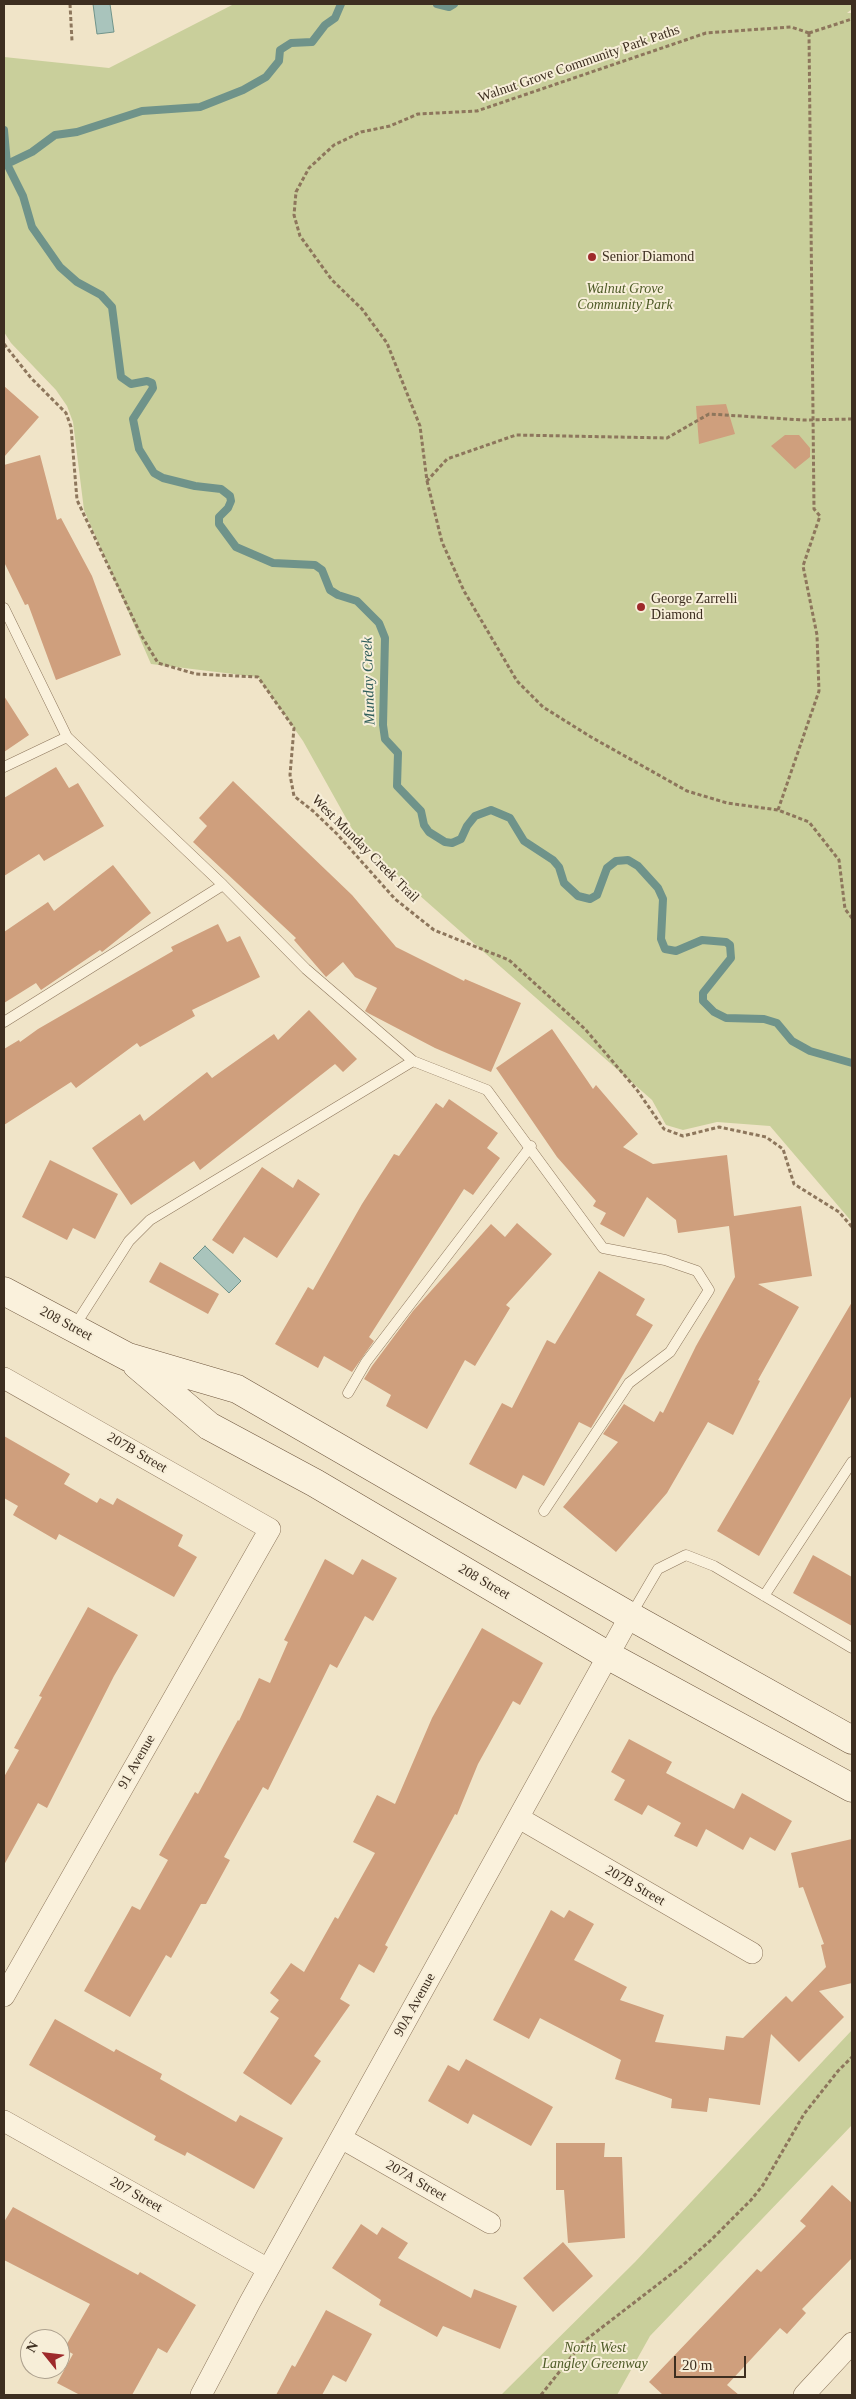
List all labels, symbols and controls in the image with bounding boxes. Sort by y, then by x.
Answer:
street label: Walnut Grove Community Park Paths [476,22,682,106]
place label: Senior Diamond [602,249,694,265]
marker: Senior Diamond [586,251,598,263]
park label: Walnut Grove Community Park [577,281,673,314]
place label: George Zarrelli Diamond [651,591,737,624]
marker: George Zarrelli Diamond [635,601,647,613]
water label: Munday Creek [358,637,380,725]
street label: West Munday Creek Trail [308,792,422,906]
street label: 208 Street [37,1303,95,1345]
street label: 207B Street [104,1429,170,1477]
street label: 208 Street [455,1560,513,1604]
street label: 91 Avenue [115,1732,159,1792]
street label: 207B Street [602,1862,668,1910]
street label: 90A Avenue [391,1970,439,2040]
street label: 207A Street [383,2157,449,2205]
street label: 207 Street [107,2174,165,2216]
north arrow [20,2329,70,2379]
text: N [23,2339,41,2355]
park label: North West Langley Greenway [542,2340,648,2372]
scale bar [676,2346,748,2378]
text: 20 m [682,2357,712,2373]

